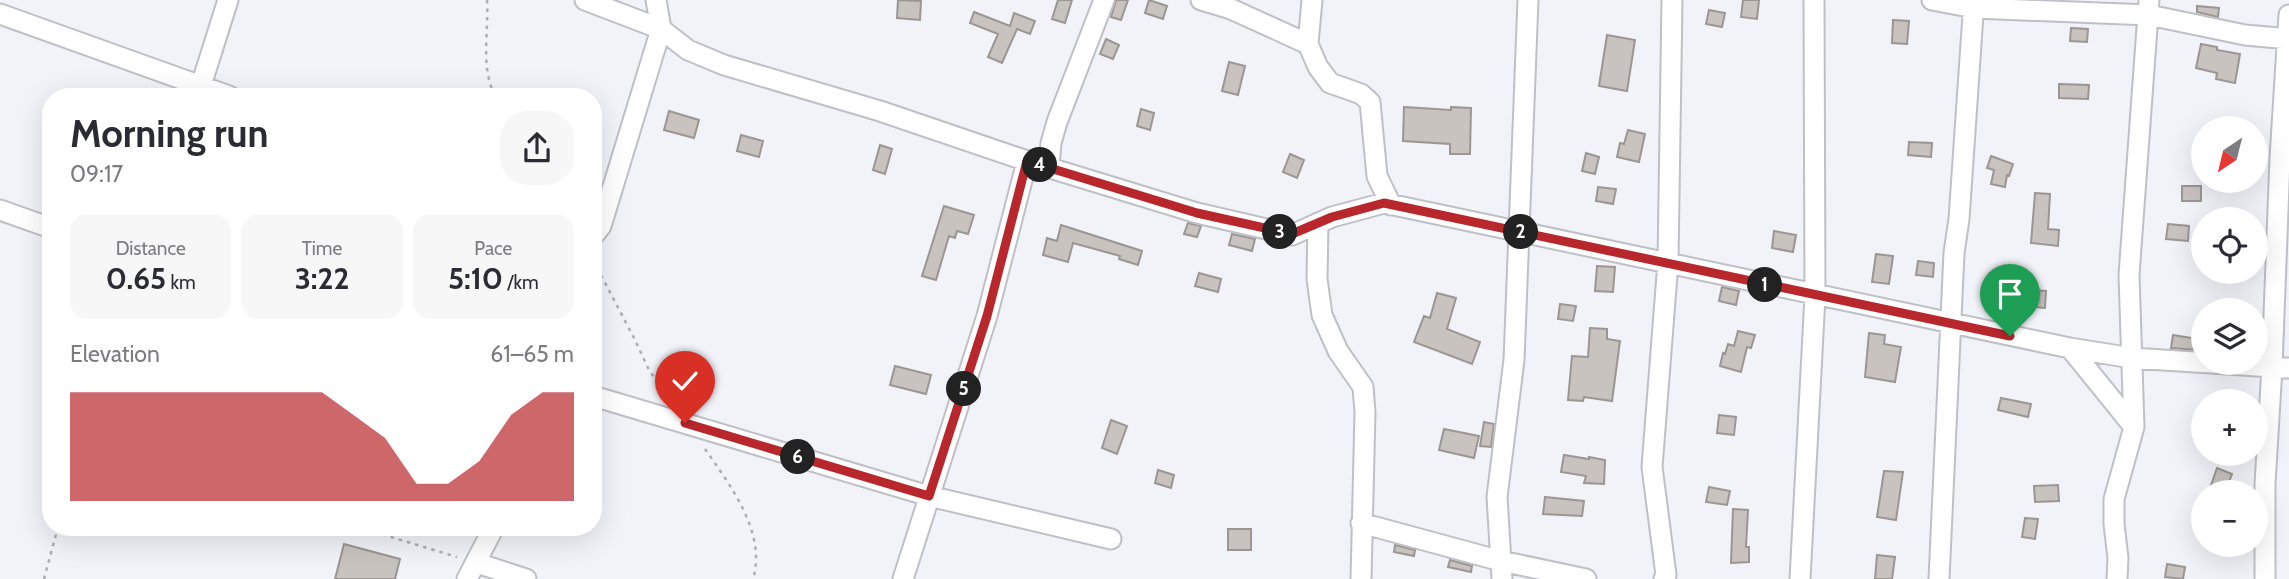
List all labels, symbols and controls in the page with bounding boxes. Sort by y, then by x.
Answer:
text: Morning run [70,110,269,157]
button: share [500,111,574,185]
north arrow [2191,116,2268,192]
map controls [2191,116,2268,557]
pin: 4 [1023,148,1058,182]
text: 4 [1034,153,1045,176]
text: 09:17 [70,160,123,188]
button: locate [2191,207,2268,284]
pin: 3 [1262,215,1298,250]
pin: 2 [1504,215,1538,250]
text: 3 [1274,220,1285,243]
text: 2 [1515,220,1526,243]
text: Distance [116,237,186,260]
text: Time [302,237,342,260]
text: Pace [474,237,512,260]
text: 0.65 [106,260,166,297]
text: 3:22 [295,260,349,297]
text: 5:10 [448,260,503,297]
pin [1980,264,2040,336]
pin: 1 [1748,268,1782,302]
text: km [166,271,196,294]
text: /km [503,271,539,294]
text: 1 [1761,273,1768,296]
icon: arrive [1991,275,2029,313]
button: layers [2191,298,2268,375]
text: Elevation [70,340,160,368]
text: 61–65 m [490,340,574,368]
pin [655,351,715,423]
icon: check [666,362,704,400]
pin: 5 [946,372,982,406]
text: 5 [958,377,969,400]
button: + [2191,389,2268,466]
pin: 6 [780,440,816,475]
text: 6 [792,445,803,468]
button: − [2191,480,2268,557]

